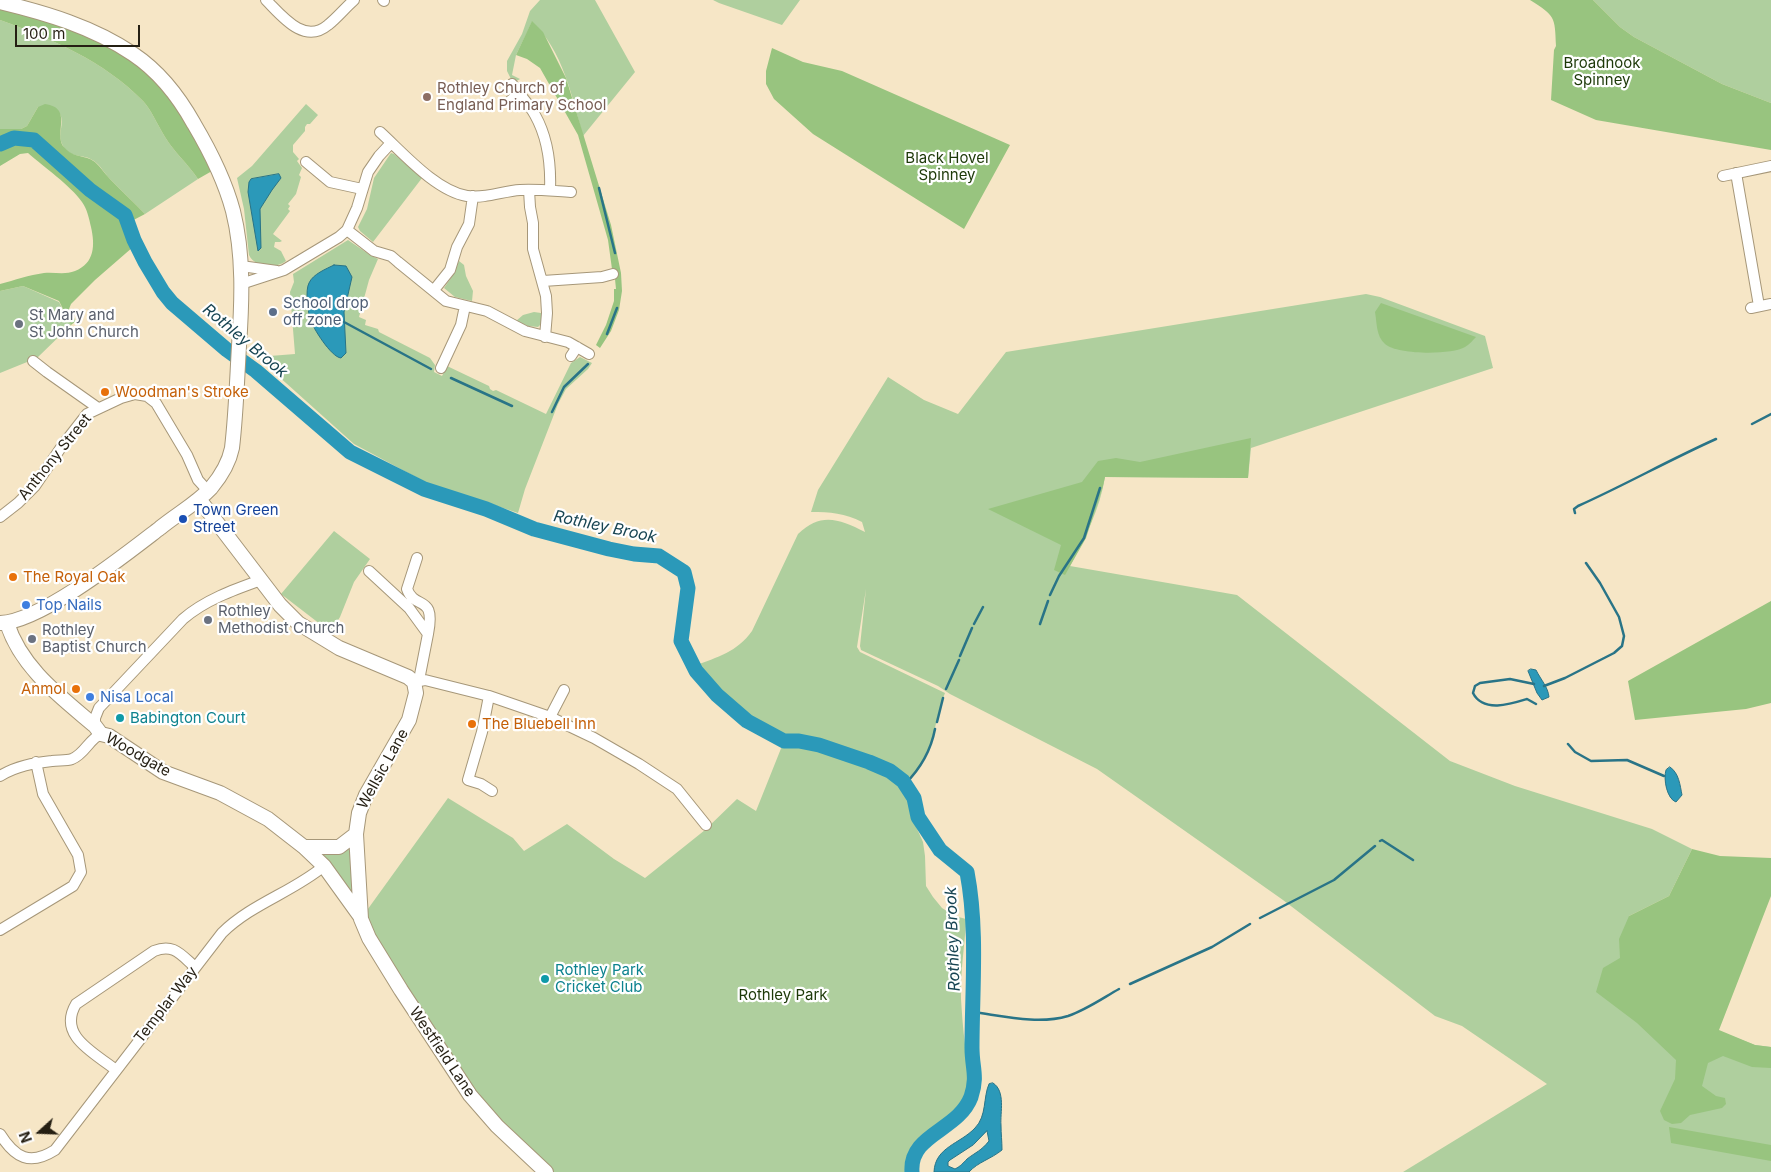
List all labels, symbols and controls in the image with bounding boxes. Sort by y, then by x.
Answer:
scale bar [18,15,142,47]
text: 100 m [23,24,65,43]
park label: Broadnook Spinney [1563,54,1641,89]
place label: Rothley Church of England Primary School [437,79,606,114]
marker: Rothley Church of England Primary School [421,91,433,103]
park label: Black Hovel Spinney [905,149,989,184]
place label: School drop off zone [283,294,369,329]
water label: Rothley Brook [199,300,291,382]
place label: St Mary and St John Church [29,306,139,341]
marker: School drop off zone [267,306,279,318]
marker: St Mary and St John Church [13,318,25,330]
place label: Woodman's Stroke [115,383,249,401]
marker: Woodman's Stroke [99,386,111,398]
street label: Anthony Street [15,410,95,504]
place label: Town Green Street [193,501,279,536]
water label: Rothley Brook [552,507,658,547]
marker: Town Green Street [177,513,189,525]
place label: The Royal Oak [23,568,125,586]
marker: The Royal Oak [7,571,19,583]
place label: Top Nails [36,596,102,614]
marker: Top Nails [20,599,32,611]
place label: Rothley Methodist Church [218,602,344,637]
marker: Rothley Methodist Church [202,614,214,626]
place label: Rothley Baptist Church [42,621,147,656]
marker: Rothley Baptist Church [26,633,38,645]
place label: Anmol [21,680,66,698]
marker: Anmol [70,683,82,695]
place label: Nisa Local [100,688,174,706]
marker: Nisa Local [84,691,96,703]
place label: Babington Court [130,709,246,727]
marker: Babington Court [114,712,126,724]
place label: The Bluebell Inn [482,715,596,733]
marker: The Bluebell Inn [466,718,478,730]
street label: Wellsic Lane [354,726,412,812]
street label: Woodgate [102,729,174,781]
water label: Rothley Brook [942,886,964,992]
place label: Rothley Park Cricket Club [555,961,644,996]
street label: Templar Way [131,963,201,1047]
marker: Rothley Park Cricket Club [539,973,551,985]
park label: Rothley Park [738,986,828,1004]
street label: Westfield Lane [405,1004,479,1100]
north arrow [15,1107,65,1157]
text: N [16,1129,35,1145]

